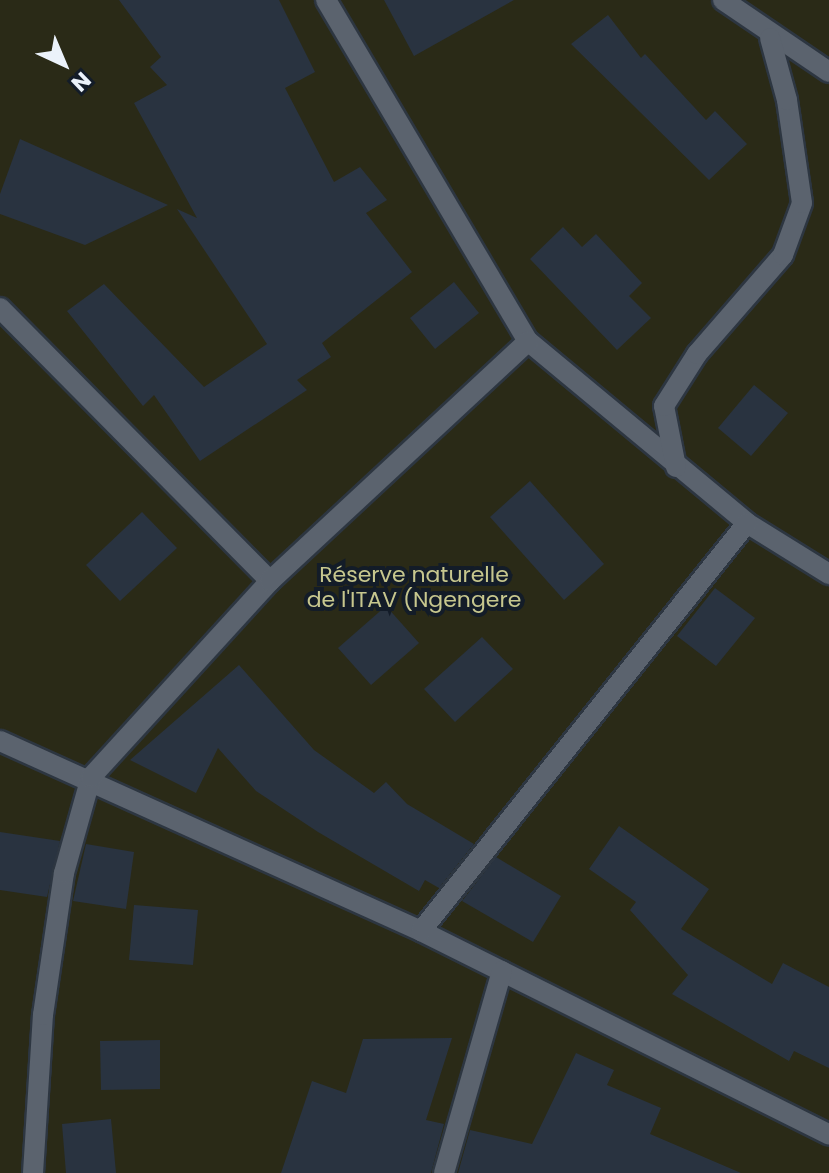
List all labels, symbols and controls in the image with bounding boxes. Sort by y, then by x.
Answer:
north arrow [24,24,104,104]
text: N [64,65,98,99]
park label: Réserve naturelle de l'ITAV (Ngengere [307,561,521,612]

